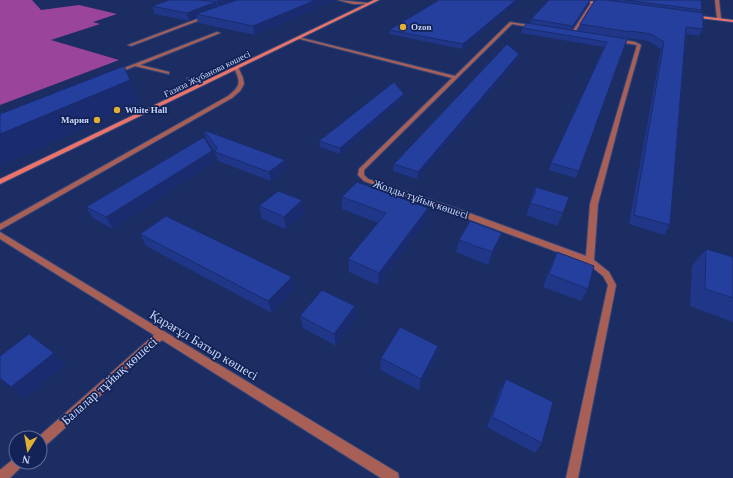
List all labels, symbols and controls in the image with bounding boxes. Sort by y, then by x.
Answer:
marker: Ozon [398,22,408,32]
place label: Ozon [411,22,432,32]
street label: Ғазиза Жұбанова көшесі [162,49,252,99]
marker: White Hall [112,105,122,115]
place label: White Hall [125,105,168,115]
place label: Мария [61,115,89,125]
marker: Мария [92,115,102,125]
street label: Жолды тұйық көшесі [372,177,470,221]
street label: Қарағұл Батыр көшесі [147,307,261,383]
street label: Балалар тұйық көшесі [58,334,160,428]
north arrow [8,430,48,470]
text: N [21,453,31,466]

